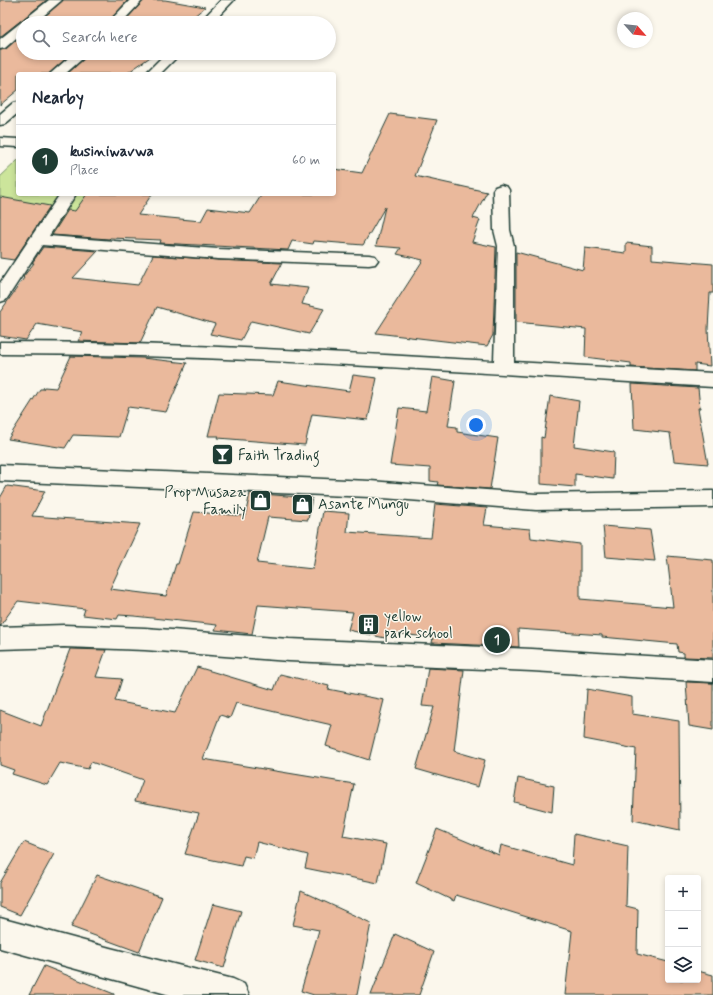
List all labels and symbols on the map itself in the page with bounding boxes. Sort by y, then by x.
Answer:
north arrow [617,12,653,48]
your location [466,415,486,435]
bar icon: Faith Trading [210,442,236,468]
place label: Faith Trading [238,446,320,467]
place label: Prop Musaza Family [164,483,247,520]
shop icon: Prop Musaza Family [248,488,274,514]
shop icon: Asante Mungu [289,491,315,517]
place label: Asante Mungu [318,495,409,516]
place label: yellow park school [384,607,453,644]
building icon: yellow park school [356,612,382,638]
pin: 1 [484,625,510,655]

